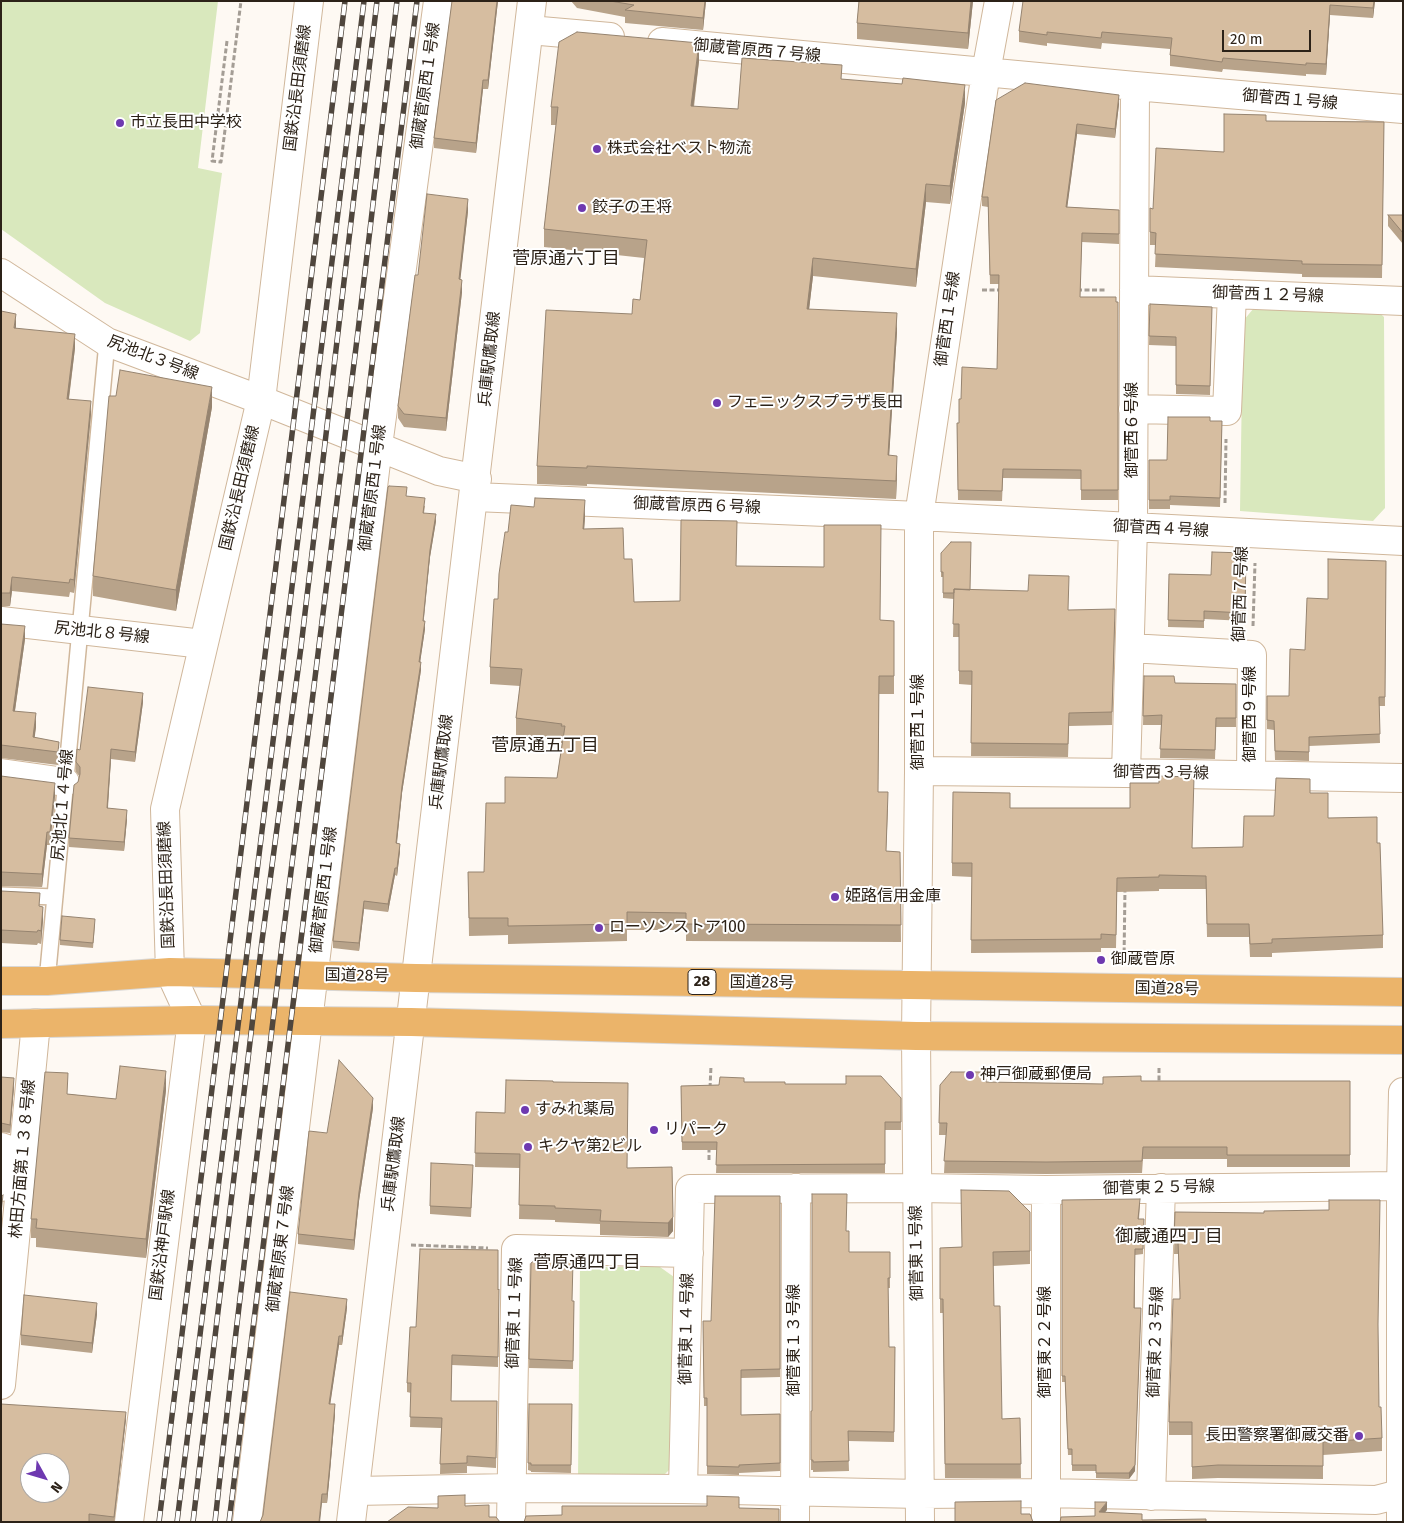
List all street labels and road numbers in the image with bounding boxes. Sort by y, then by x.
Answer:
street label: 御蔵菅原西１号線 [408,21,444,151]
street label: 国鉄沿長田須磨線 [281,23,315,153]
street label: 御蔵菅原西７号線 [692,36,822,66]
street label: 御菅西１号線 [1241,86,1339,114]
street label: 御菅西１号線 [932,270,964,368]
street label: 御菅西１２号線 [1212,283,1324,307]
street label: 兵庫駅鷹取線 [475,310,505,408]
street label: 尻池北３号線 [105,332,201,384]
street label: 御菅西６号線 [1123,382,1143,478]
street label: 国鉄沿長田須磨線 [216,423,264,553]
street label: 御蔵菅原西１号線 [356,423,390,553]
street label: 御蔵菅原西６号線 [633,494,761,518]
street label: 御菅西４号線 [1113,517,1209,541]
street label: 御菅西７号線 [1230,546,1252,642]
street label: 尻池北８号線 [53,618,151,648]
street label: 御菅西９号線 [1241,666,1261,762]
street label: 御菅西１号線 [909,674,929,770]
street label: 兵庫駅鷹取線 [427,713,457,811]
street label: 尻池北１４号線 [49,748,77,862]
street label: 御菅西３号線 [1113,763,1209,783]
street label: 国鉄沿長田須磨線 [155,821,179,949]
street label: 御蔵菅原西１号線 [307,825,341,955]
street label: 国道28号 [324,966,390,986]
road number: 28 [688,970,716,994]
street label: 国道28号 [729,973,795,993]
street label: 国道28号 [1134,979,1200,999]
street label: 林田方面第１３８号線 [6,1078,40,1240]
street label: 兵庫駅鷹取線 [379,1115,409,1213]
street label: 御菅東２５号線 [1103,1177,1215,1199]
street label: 御蔵菅原東７号線 [264,1184,298,1314]
street label: 国鉄沿神戸駅線 [147,1188,179,1302]
street label: 御菅東１号線 [907,1205,927,1301]
street label: 御菅東１１号線 [503,1257,527,1369]
street label: 御菅東１４号線 [676,1273,698,1385]
street label: 御菅東１３号線 [785,1284,805,1396]
street label: 御菅東２２号線 [1036,1286,1056,1398]
street label: 御菅東２３号線 [1144,1286,1168,1398]

